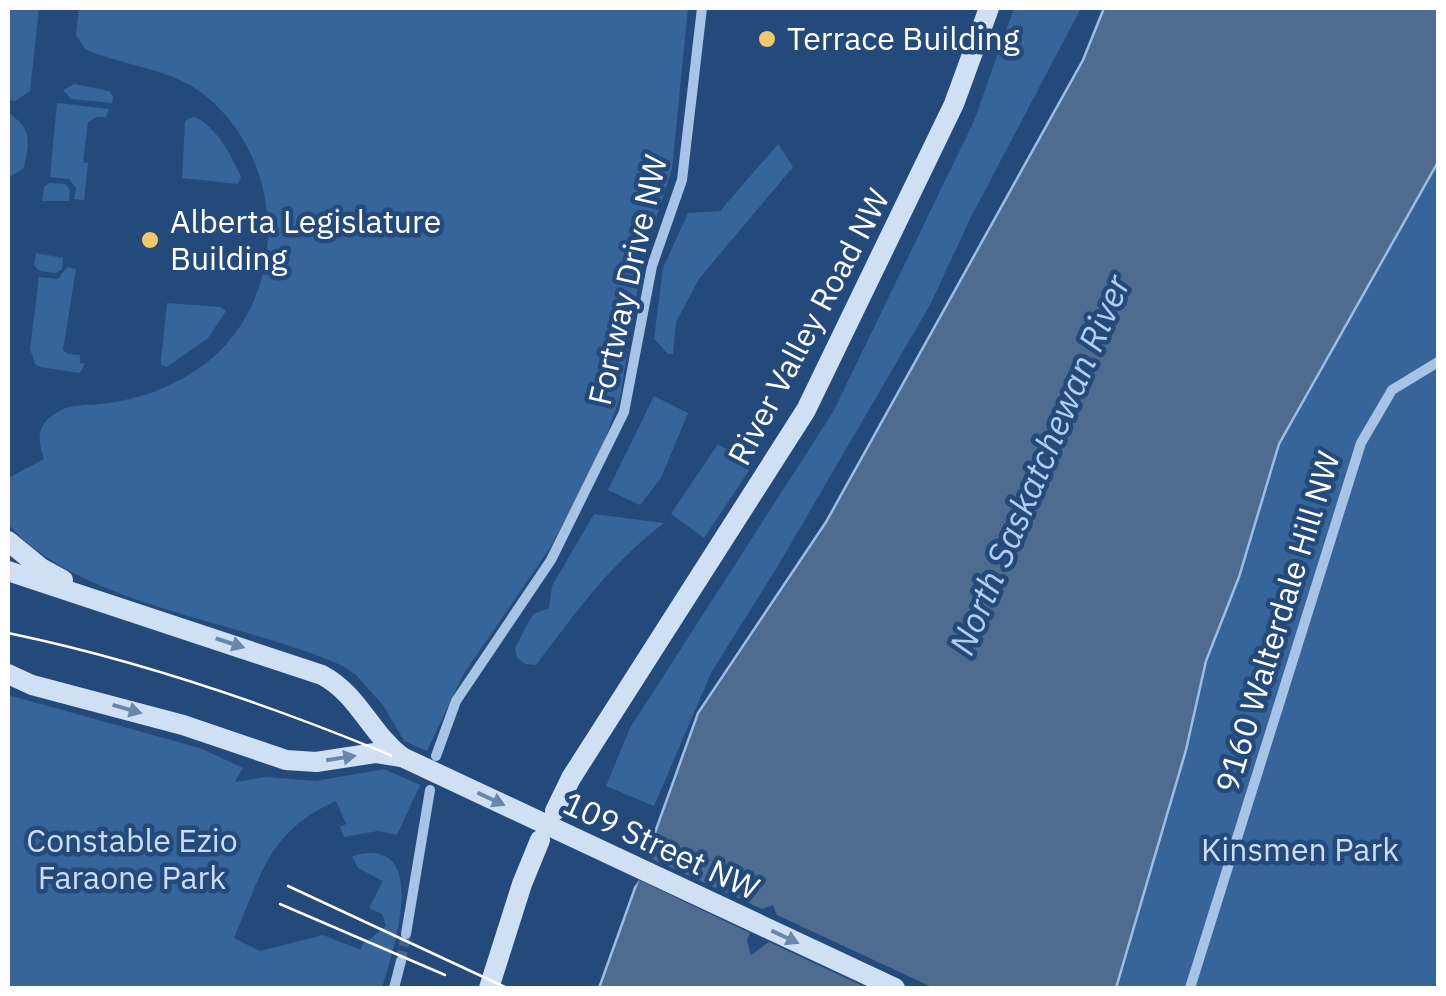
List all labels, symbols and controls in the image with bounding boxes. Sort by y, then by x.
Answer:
place label: Terrace Building [787,17,1020,59]
marker: Terrace Building [756,28,778,50]
street label: Fortway Drive NW [578,150,676,409]
street label: River Valley Road NW [718,181,899,472]
place label: Alberta Legislature Building [170,200,441,279]
marker: Alberta Legislature Building [139,229,161,251]
water label: North Saskatchewan River [938,267,1140,661]
street label: 9160 Walterdale Hill NW [1205,446,1349,797]
one-way arrow [216,637,246,652]
one-way arrow [112,702,143,717]
one-way arrow [326,749,358,765]
street label: 109 Street NW [557,781,766,909]
one-way arrow [476,790,505,807]
park label: Constable Ezio Faraone Park [26,819,238,898]
park label: Kinsmen Park [1201,828,1399,870]
one-way arrow [771,928,800,945]

